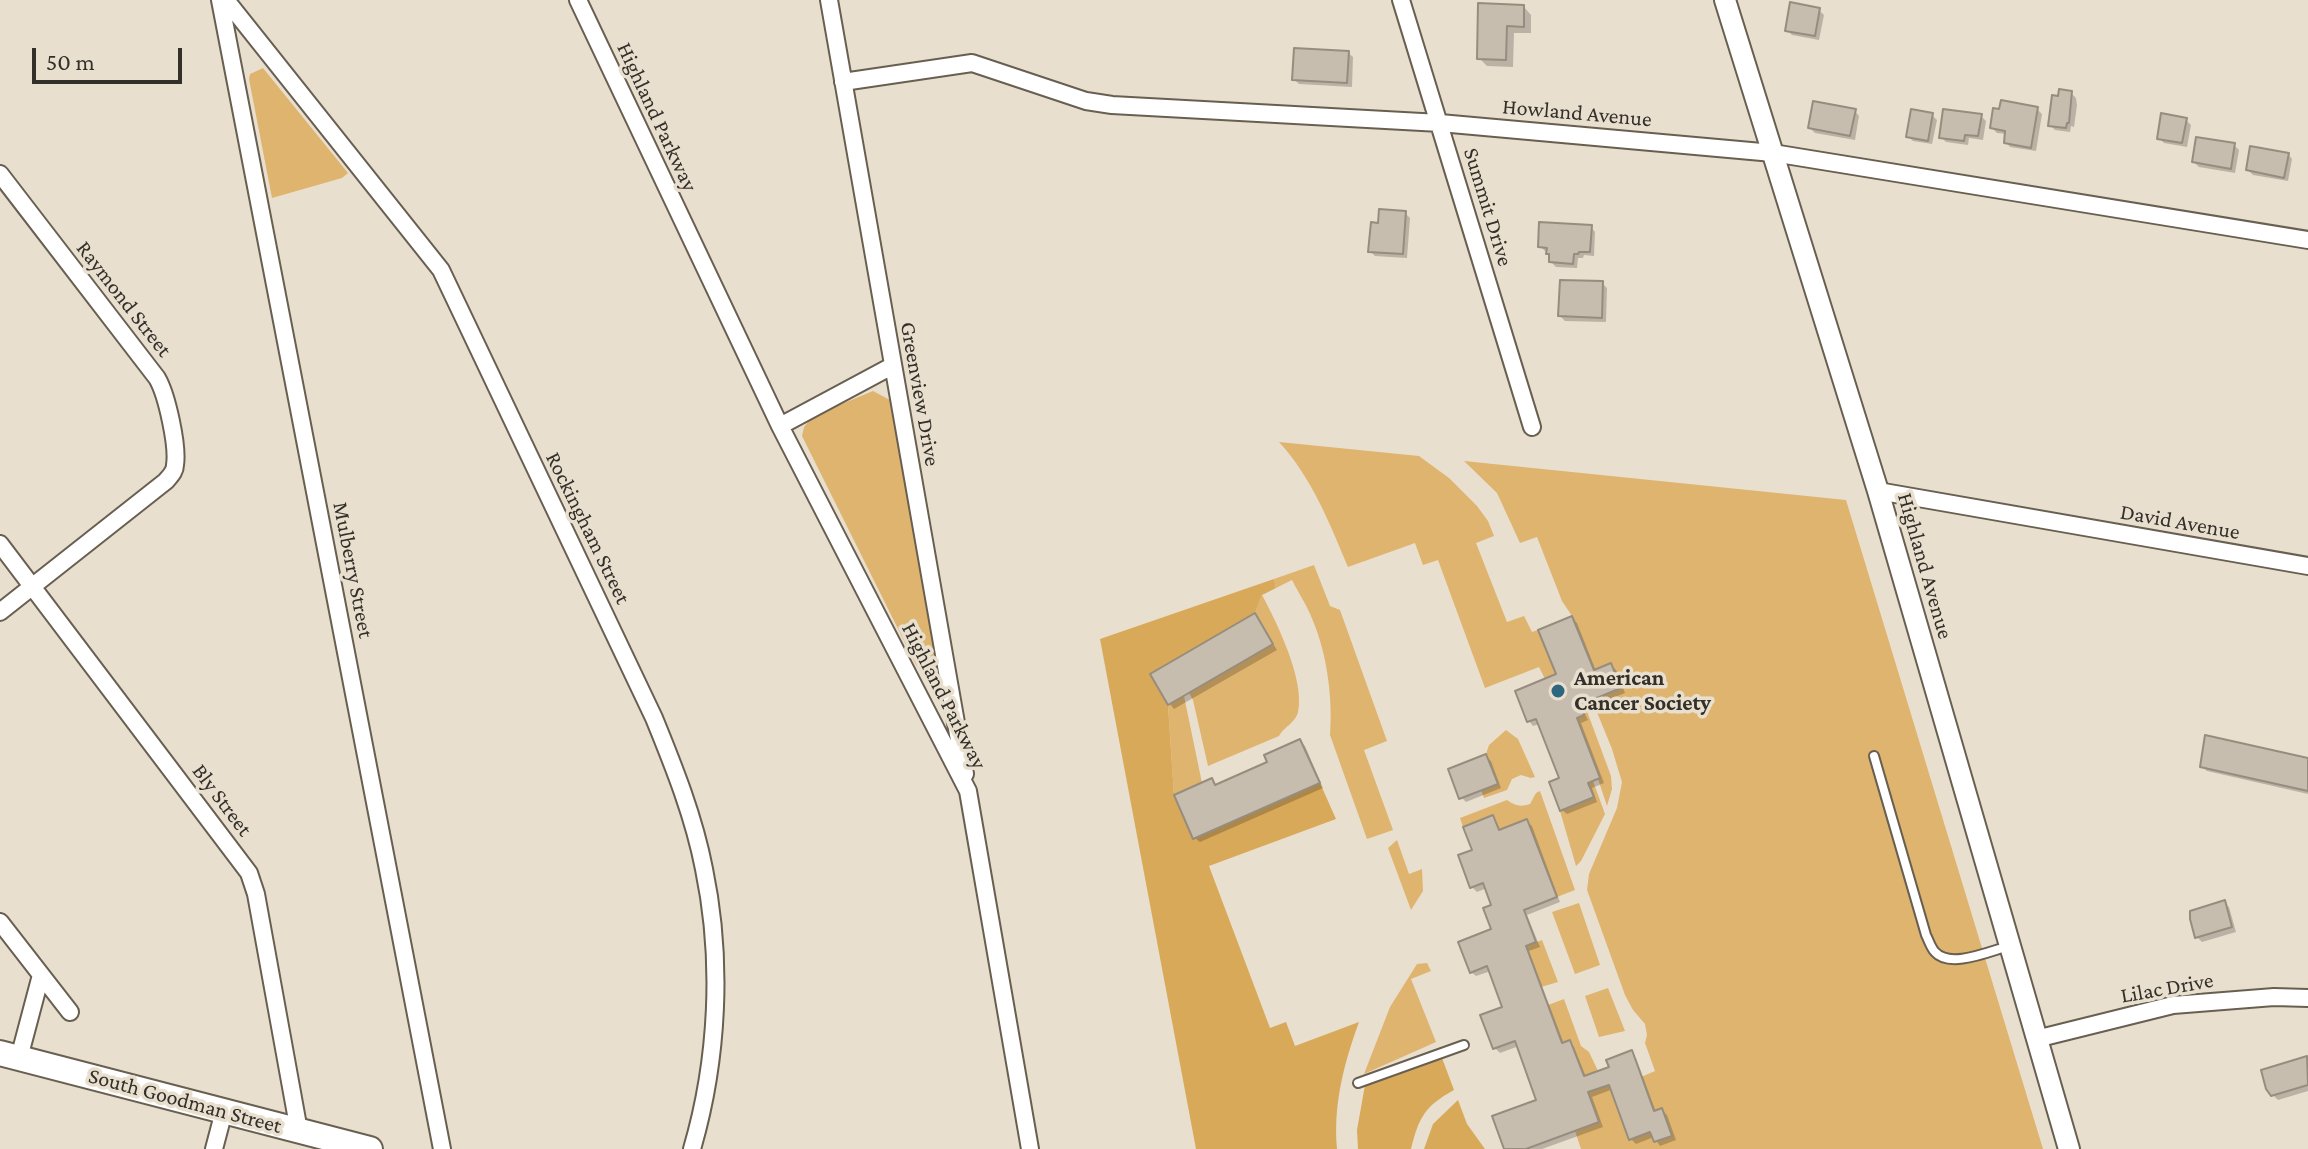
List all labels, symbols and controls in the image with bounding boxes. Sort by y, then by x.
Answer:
scale bar [36,32,186,82]
street label: Highland Parkway [611,38,703,196]
text: 50 m [46,48,95,75]
street label: Howland Avenue [1501,93,1653,133]
street label: Summit Drive [1457,145,1519,269]
street label: Raymond Street [71,236,177,362]
street label: Greenview Drive [894,320,946,468]
street label: Rockingham Street [540,448,636,608]
street label: Highland Avenue [1892,490,1958,642]
street label: David Avenue [2118,498,2242,546]
street label: Mulberry Street [327,500,379,640]
street label: Highland Parkway [896,618,992,774]
place label: American Cancer Society [1574,665,1711,716]
marker: American Cancer Society [1549,682,1567,700]
street label: Bly Street [186,759,258,841]
street label: Lilac Drive [2119,967,2215,1009]
street label: South Goodman Street [86,1063,284,1139]

